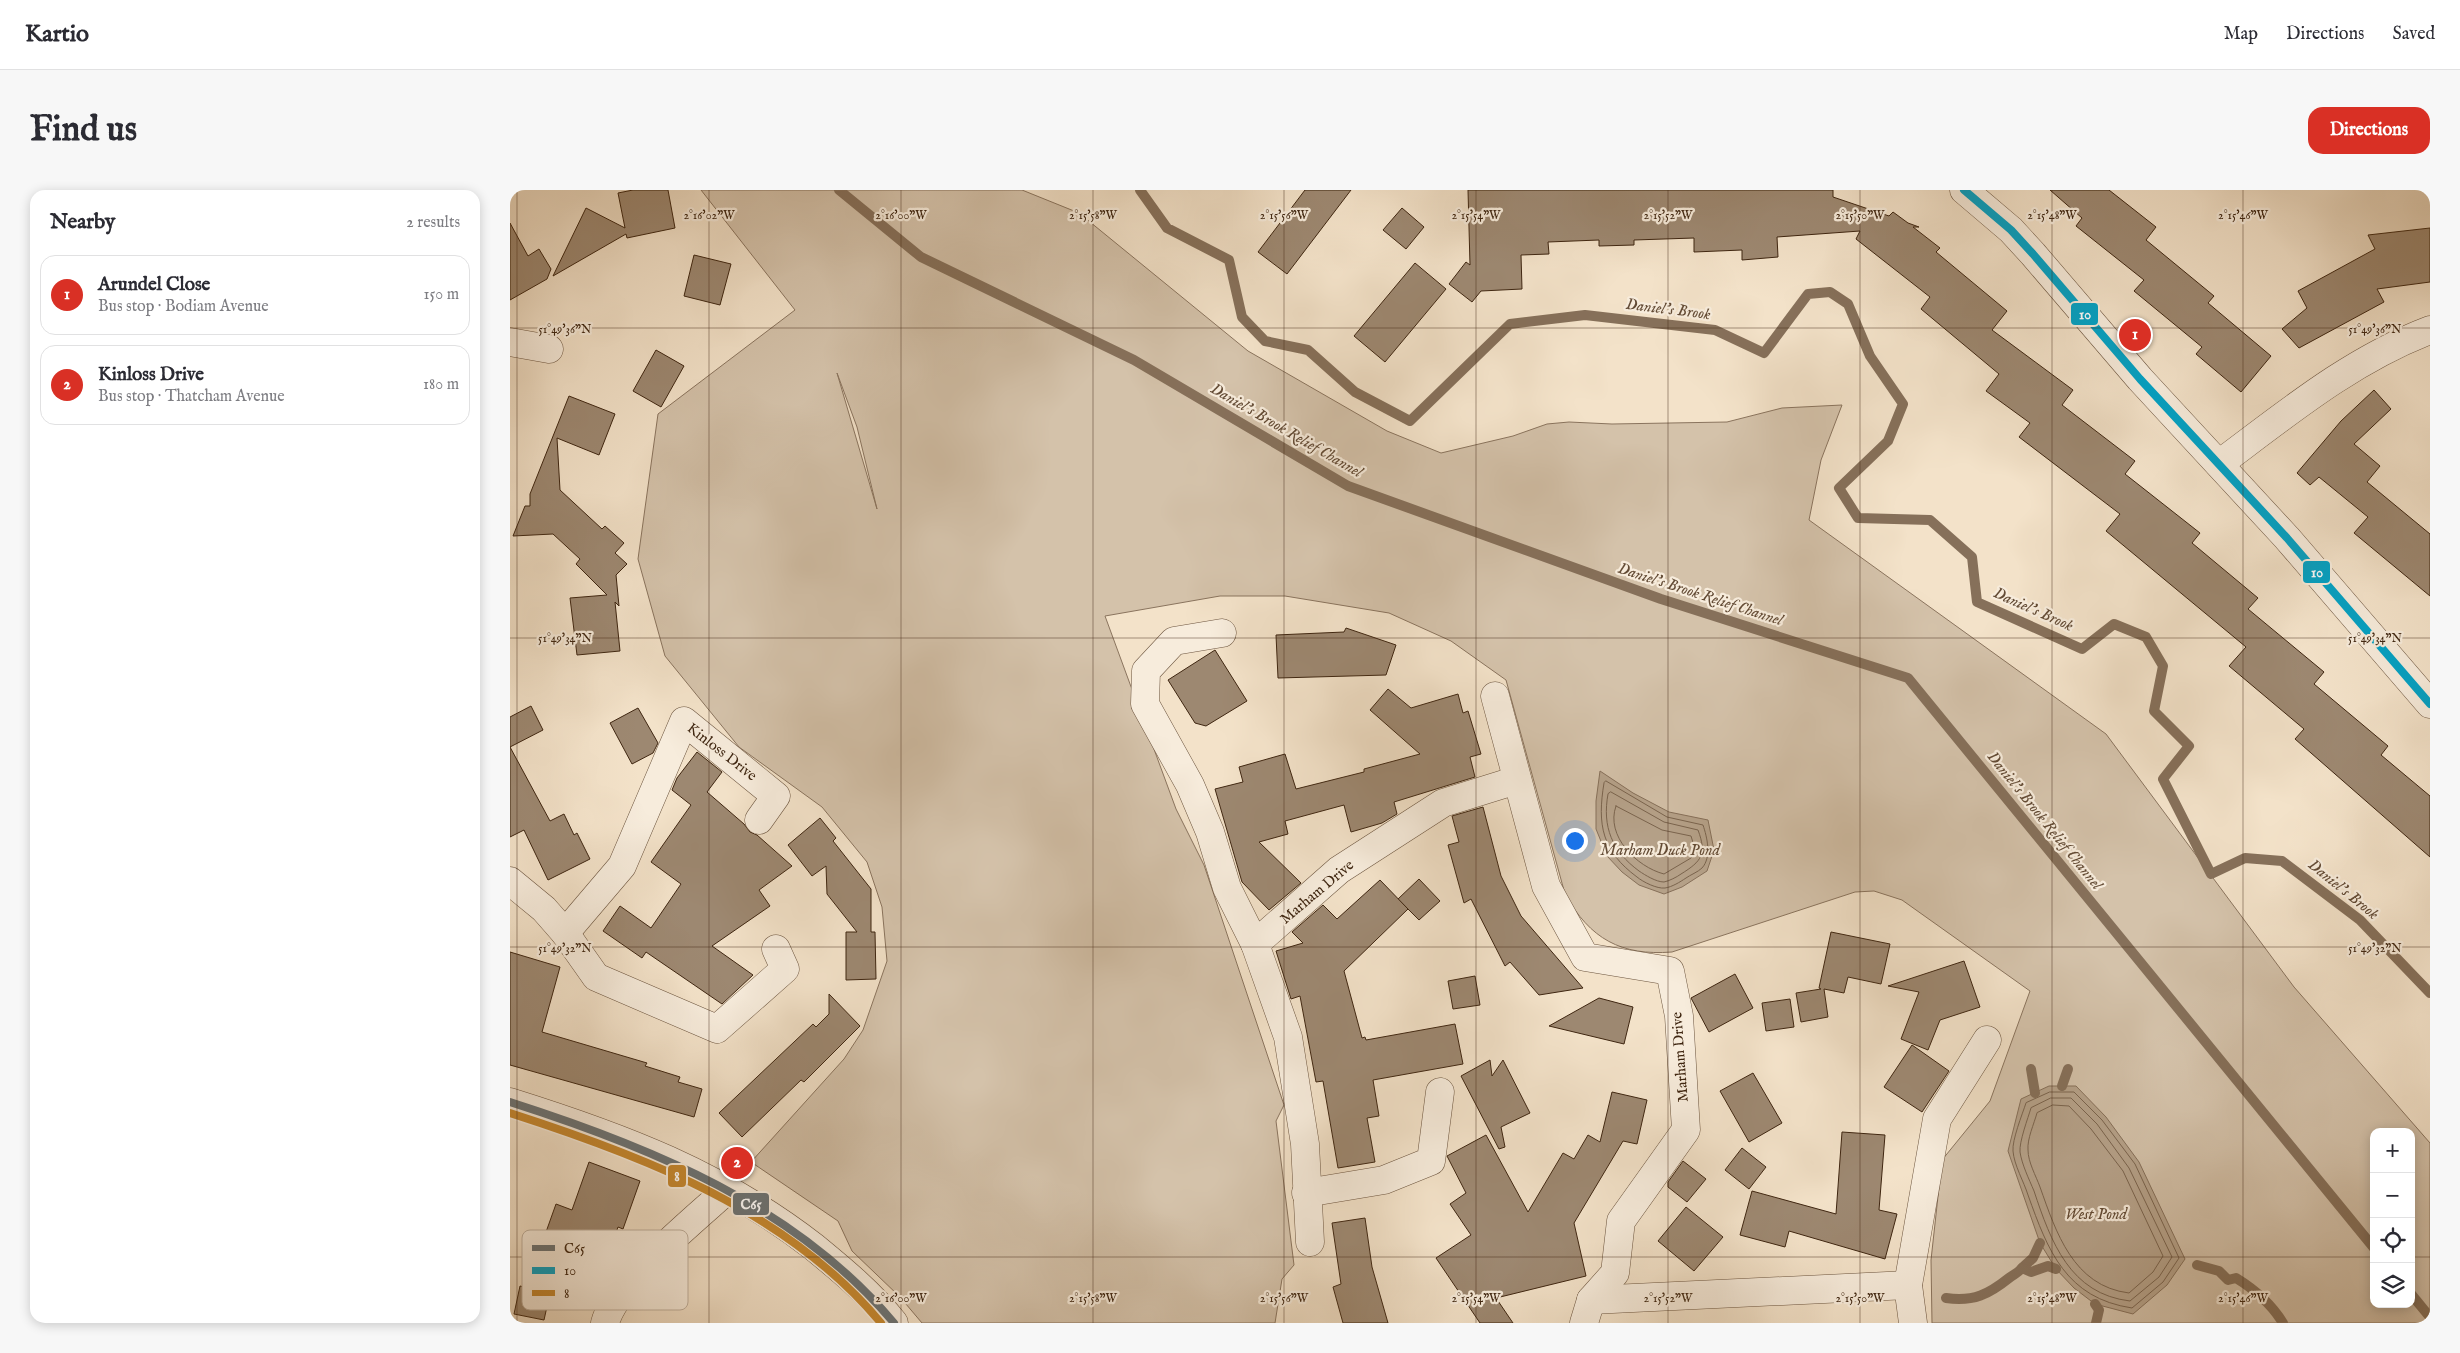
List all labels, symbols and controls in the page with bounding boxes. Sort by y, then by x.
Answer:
text: Kartio [25,19,89,50]
text: Map [2224,23,2258,46]
text: Directions [2286,23,2364,46]
text: Saved [2392,23,2435,46]
button: Directions [2308,107,2430,154]
text: Find us [30,108,137,153]
text: 2°16'02"W [683,208,735,223]
text: 2°16'00"W [875,208,927,223]
text: 2°15'58"W [1069,208,1118,223]
text: 2°15'56"W [1260,208,1309,223]
text: 2°15'54"W [1451,208,1501,223]
text: 2°15'52"W [1644,208,1693,223]
text: 2°15'50"W [1835,208,1885,223]
text: 2°15'48"W [2027,208,2077,223]
text: 2°15'46"W [2218,208,2269,223]
text: Nearby [50,209,115,236]
text: 2 results [406,213,460,233]
text: Arundel Close [98,273,210,297]
text: 1 [64,285,70,305]
text: 150 m [424,285,459,305]
water label: Daniel's Brook [1624,295,1712,325]
text: Bus stop · Bodiam Avenue [98,297,269,317]
line badge: 10 [2070,302,2099,326]
text: 10 [2079,306,2091,324]
pin: 1 [2119,316,2151,354]
text: 51°49'36"N [539,322,592,337]
text: 51°49'36"N [2349,322,2402,337]
text: Kinloss Drive [98,363,204,387]
text: 2 [63,375,71,395]
text: 180 m [423,375,459,395]
water label: Daniel's Brook Relief Channel [1206,379,1367,483]
text: Bus stop · Thatcham Avenue [98,387,285,407]
water label: Daniel's Brook Relief Channel [1615,559,1786,632]
line badge: 10 [2302,560,2331,584]
text: 10 [2311,564,2323,582]
water label: Daniel's Brook [1990,584,2077,637]
text: 51°49'34"N [538,631,592,646]
text: 51°49'34"N [2348,631,2402,646]
street label: Kinloss Drive [683,719,761,785]
water label: Daniel's Brook Relief Channel [1982,748,2107,895]
your location [1562,828,1588,854]
water label: Marham Duck Pond [1600,841,1721,861]
water label: Daniel's Brook [2304,855,2383,925]
street label: Marham Drive [1276,856,1358,928]
text: 51°49'32"N [538,941,592,956]
text: 51°49'32"N [2348,941,2402,956]
street label: Marham Drive [1667,1011,1693,1103]
map controls [2370,1128,2415,1308]
button: + [2370,1128,2415,1173]
pin: 2 [721,1144,753,1182]
line badge: 8 [667,1164,687,1188]
text: 8 [674,1168,680,1186]
button: − [2370,1173,2415,1218]
line badge: C65 [732,1192,770,1216]
text: C65 [741,1196,762,1214]
water label: West Pond [2065,1205,2129,1225]
button: locate [2370,1218,2415,1263]
legend [522,1230,688,1310]
text: C65 [564,1240,585,1258]
text: 10 [564,1262,576,1280]
button: layers [2370,1263,2415,1308]
text: 8 [564,1285,570,1303]
text: 2°16'00"W [875,1291,927,1306]
text: 2°15'58"W [1069,1291,1118,1306]
text: 2°15'56"W [1260,1291,1309,1306]
text: 2°15'54"W [1451,1291,1501,1306]
text: 2°15'52"W [1644,1291,1693,1306]
text: 2°15'50"W [1835,1291,1885,1306]
text: 2°15'48"W [2027,1291,2077,1306]
text: 2°15'46"W [2218,1291,2269,1306]

